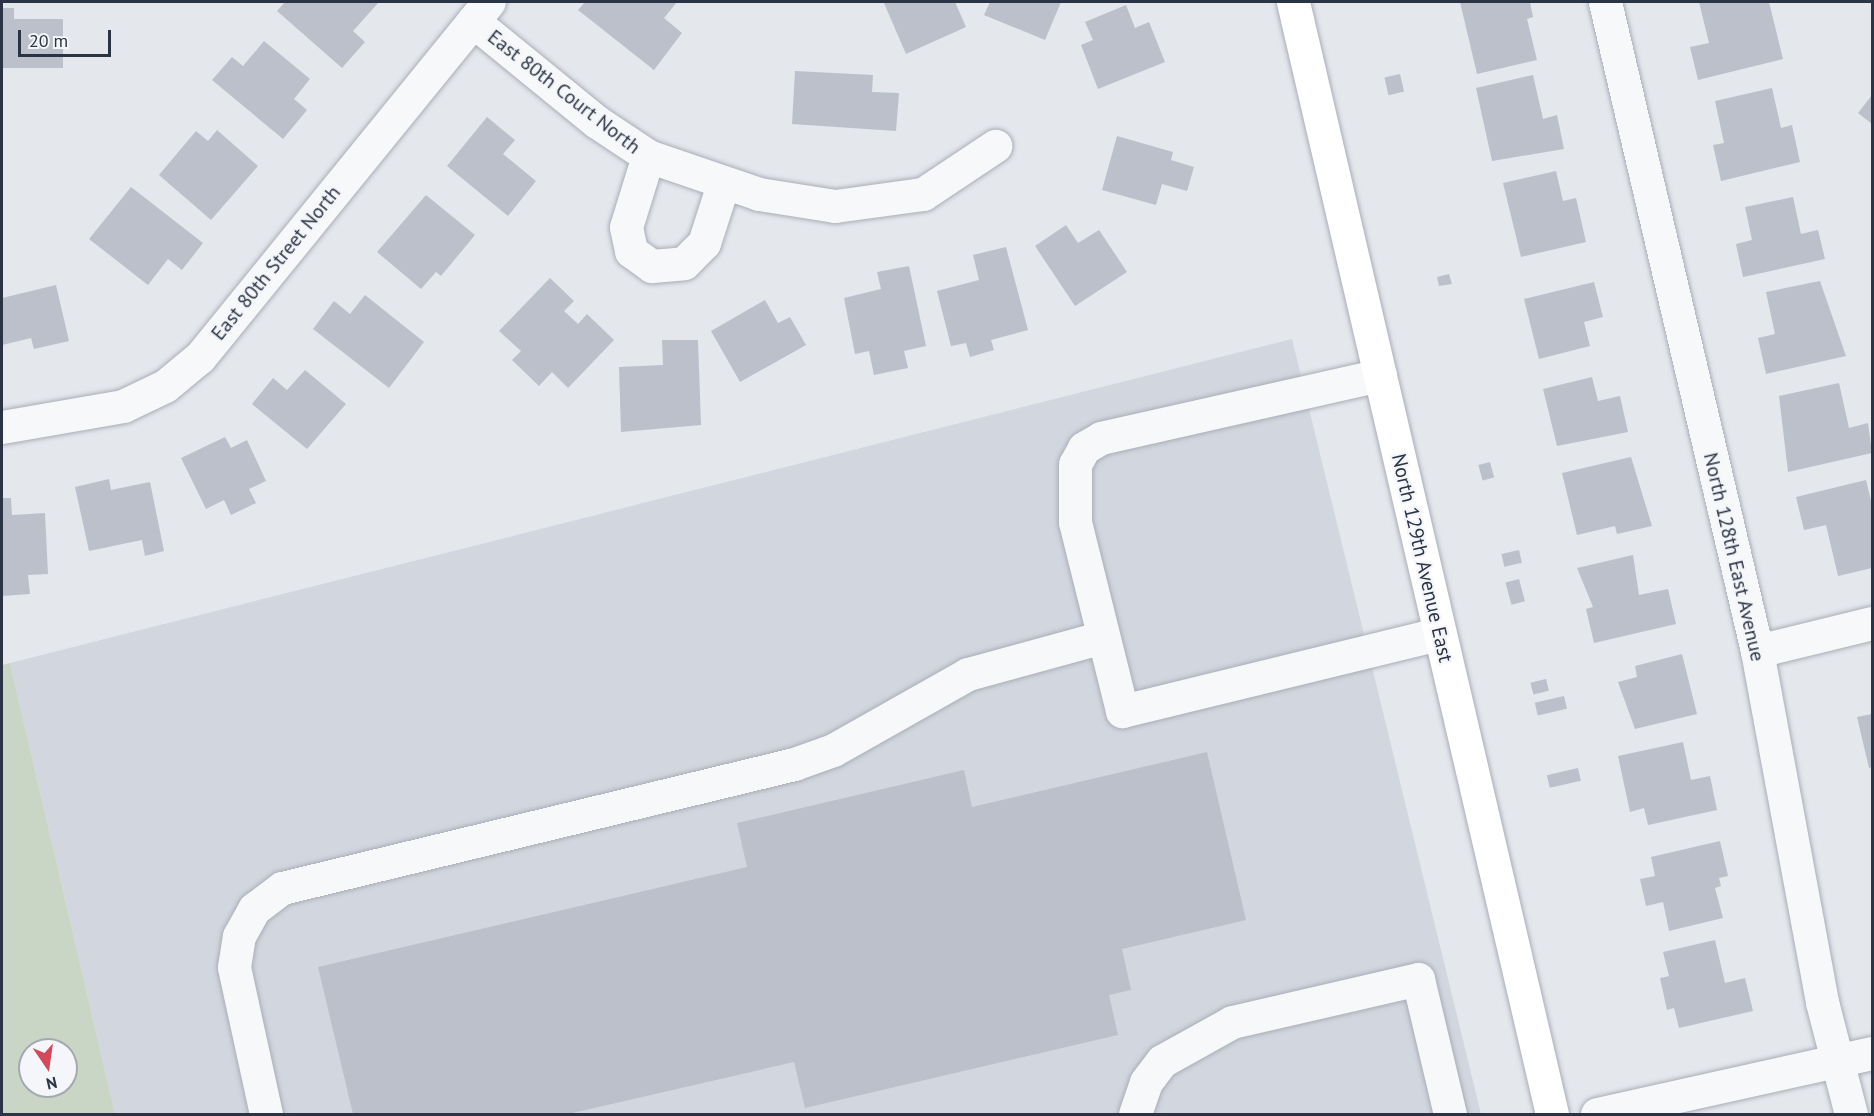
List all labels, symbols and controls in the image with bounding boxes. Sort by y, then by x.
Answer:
scale bar [21,18,114,56]
street label: East 80th Court North [483,25,645,159]
text: 20 m [29,29,68,52]
street label: East 80th Street North [206,181,346,345]
street label: North 128th East Avenue [1698,450,1770,664]
street label: North 129th Avenue East [1386,451,1458,665]
north arrow [18,1038,78,1098]
text: N [44,1073,59,1095]

